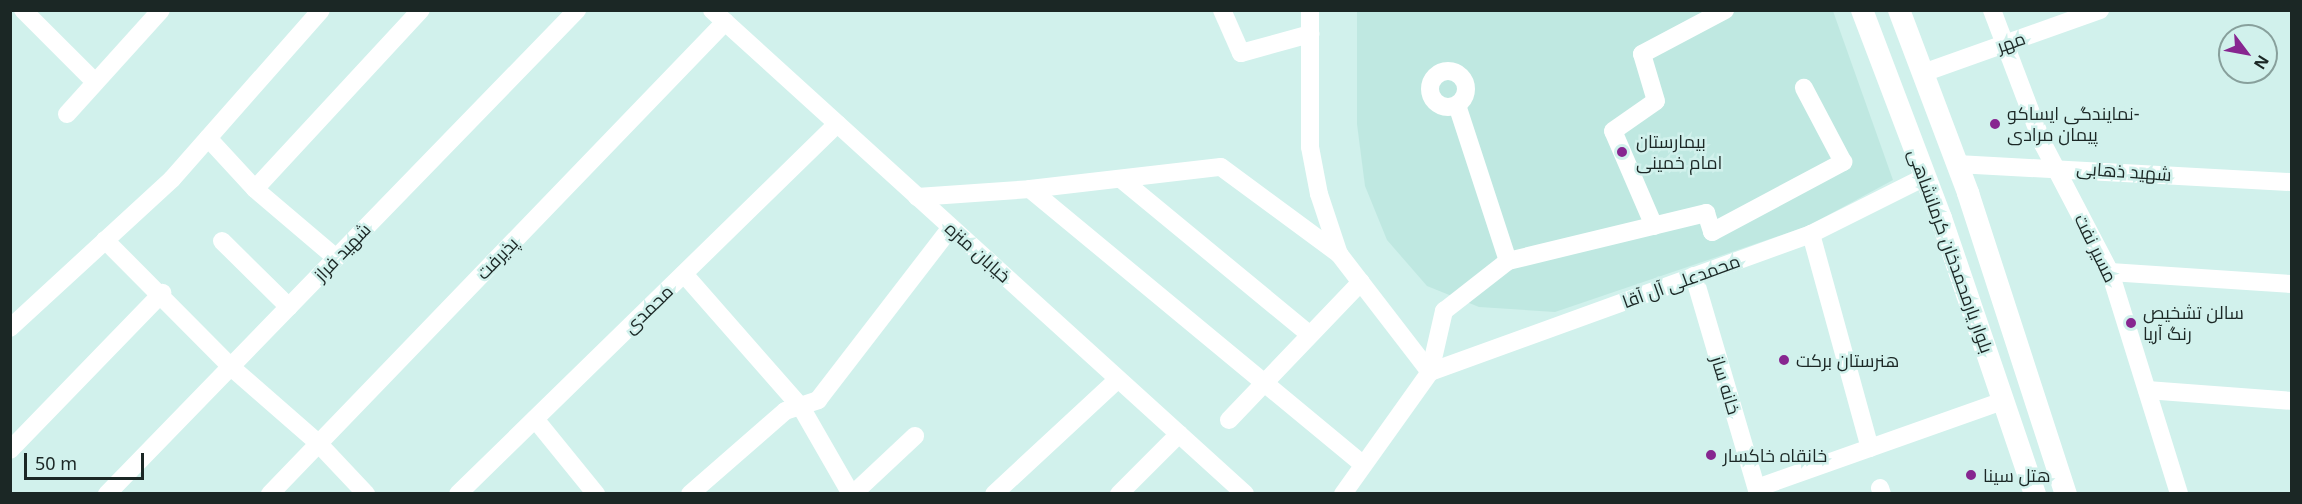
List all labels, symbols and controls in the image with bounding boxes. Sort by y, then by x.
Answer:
north arrow [2218,24,2278,84]
street label: مهر [1994,27,2028,57]
text: N [2249,51,2274,74]
place label: نمایندگی ایساکو- پیمان مرادی [2007,103,2140,146]
marker: نمایندگی ایساکو- پیمان مرادی [1988,117,2002,131]
place label: بیمارستان امام خمینی [1636,131,1722,174]
marker: بیمارستان امام خمینی [1613,143,1631,161]
street label: بلوار یارمحمدخان کرمانشاهی [1904,146,1998,356]
street label: شهید ذهابی [2076,157,2172,185]
street label: مسیر نفت [2070,210,2122,286]
street label: خیابان منزه [941,217,1015,287]
street label: شهید فراز [309,219,375,285]
street label: پذیرفت [472,232,522,284]
street label: محمدعلی آل آقا [1619,250,1743,312]
street label: محمدی [619,280,677,338]
place label: سالن تشخیص رنگ آریا [2143,302,2244,344]
marker: سالن تشخیص رنگ آریا [2124,316,2138,330]
place label: هنرستان برکت [1796,349,1899,371]
street label: خانه ساز [1707,353,1745,417]
marker: هنرستان برکت [1777,353,1791,367]
scale bar [27,441,147,479]
place label: خانقاه خاکسار [1723,444,1827,466]
marker: خانقاه خاکسار [1704,448,1718,462]
text: 50 m [35,451,77,475]
place label: هتل سینا [1983,464,2051,486]
marker: هتل سینا [1964,468,1978,482]

